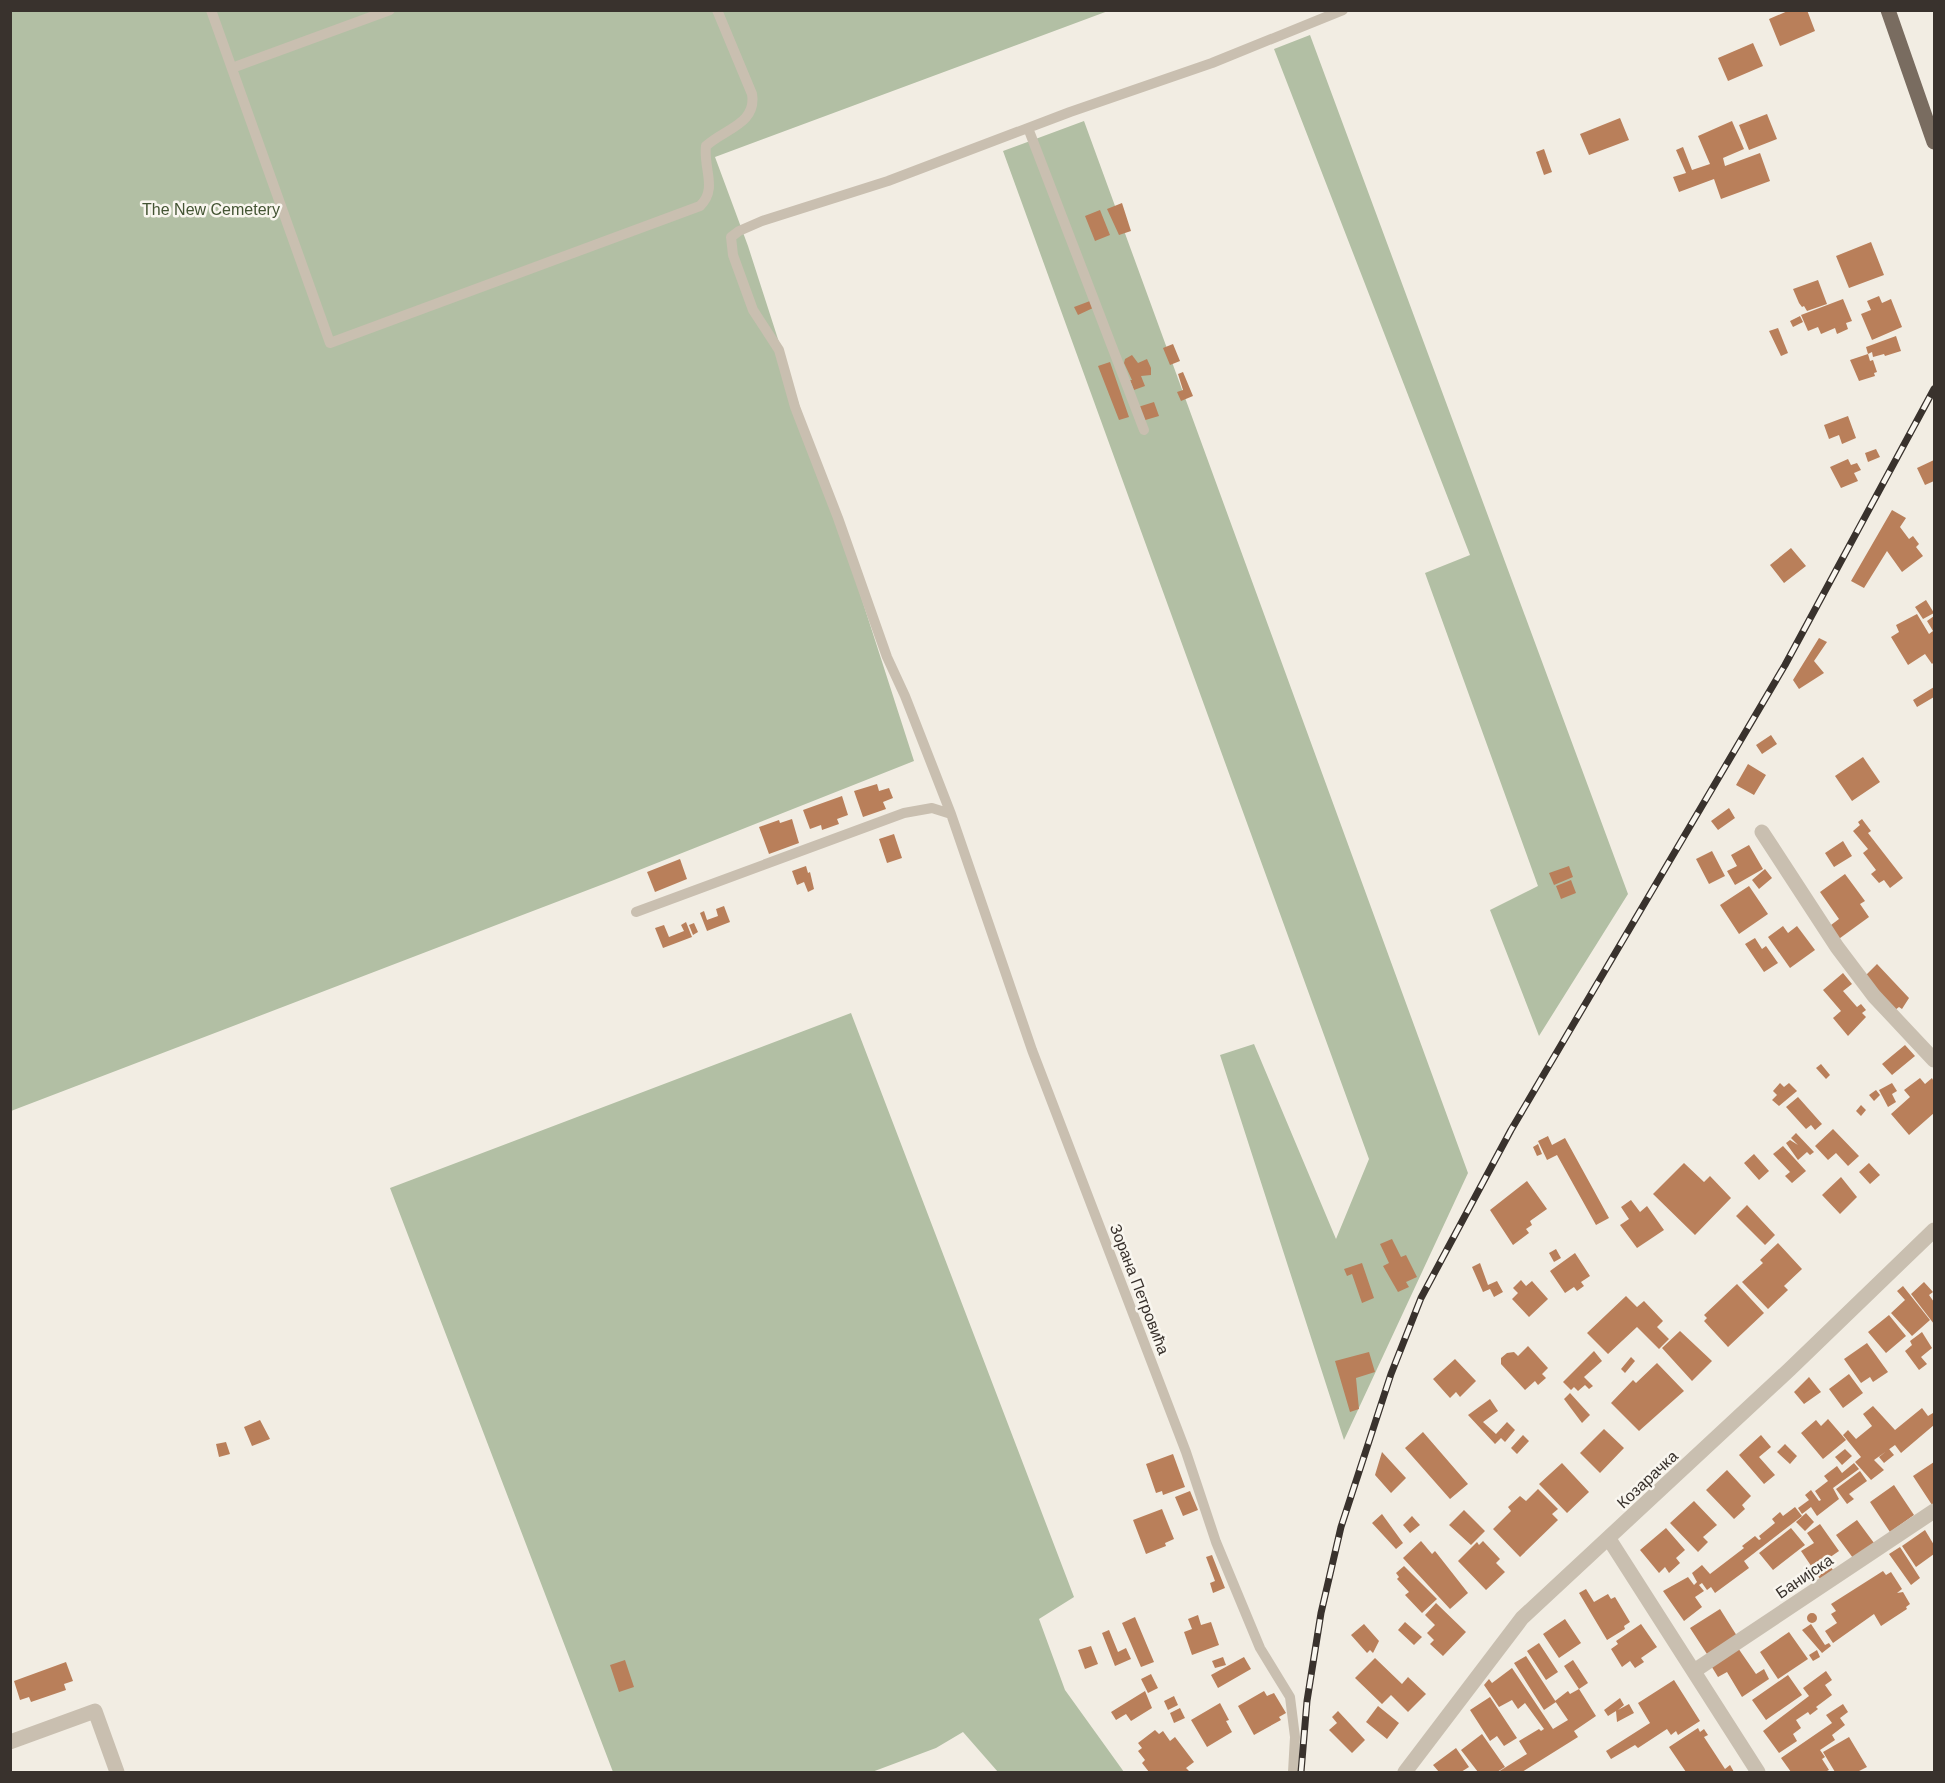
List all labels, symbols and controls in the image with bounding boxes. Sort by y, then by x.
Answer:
park label: The New Cemetery [142,201,280,218]
street label: Зорана Петровића [1107,1221,1172,1357]
street label: Козарачка [1614,1447,1681,1512]
street label: Банијска [1773,1551,1836,1602]

